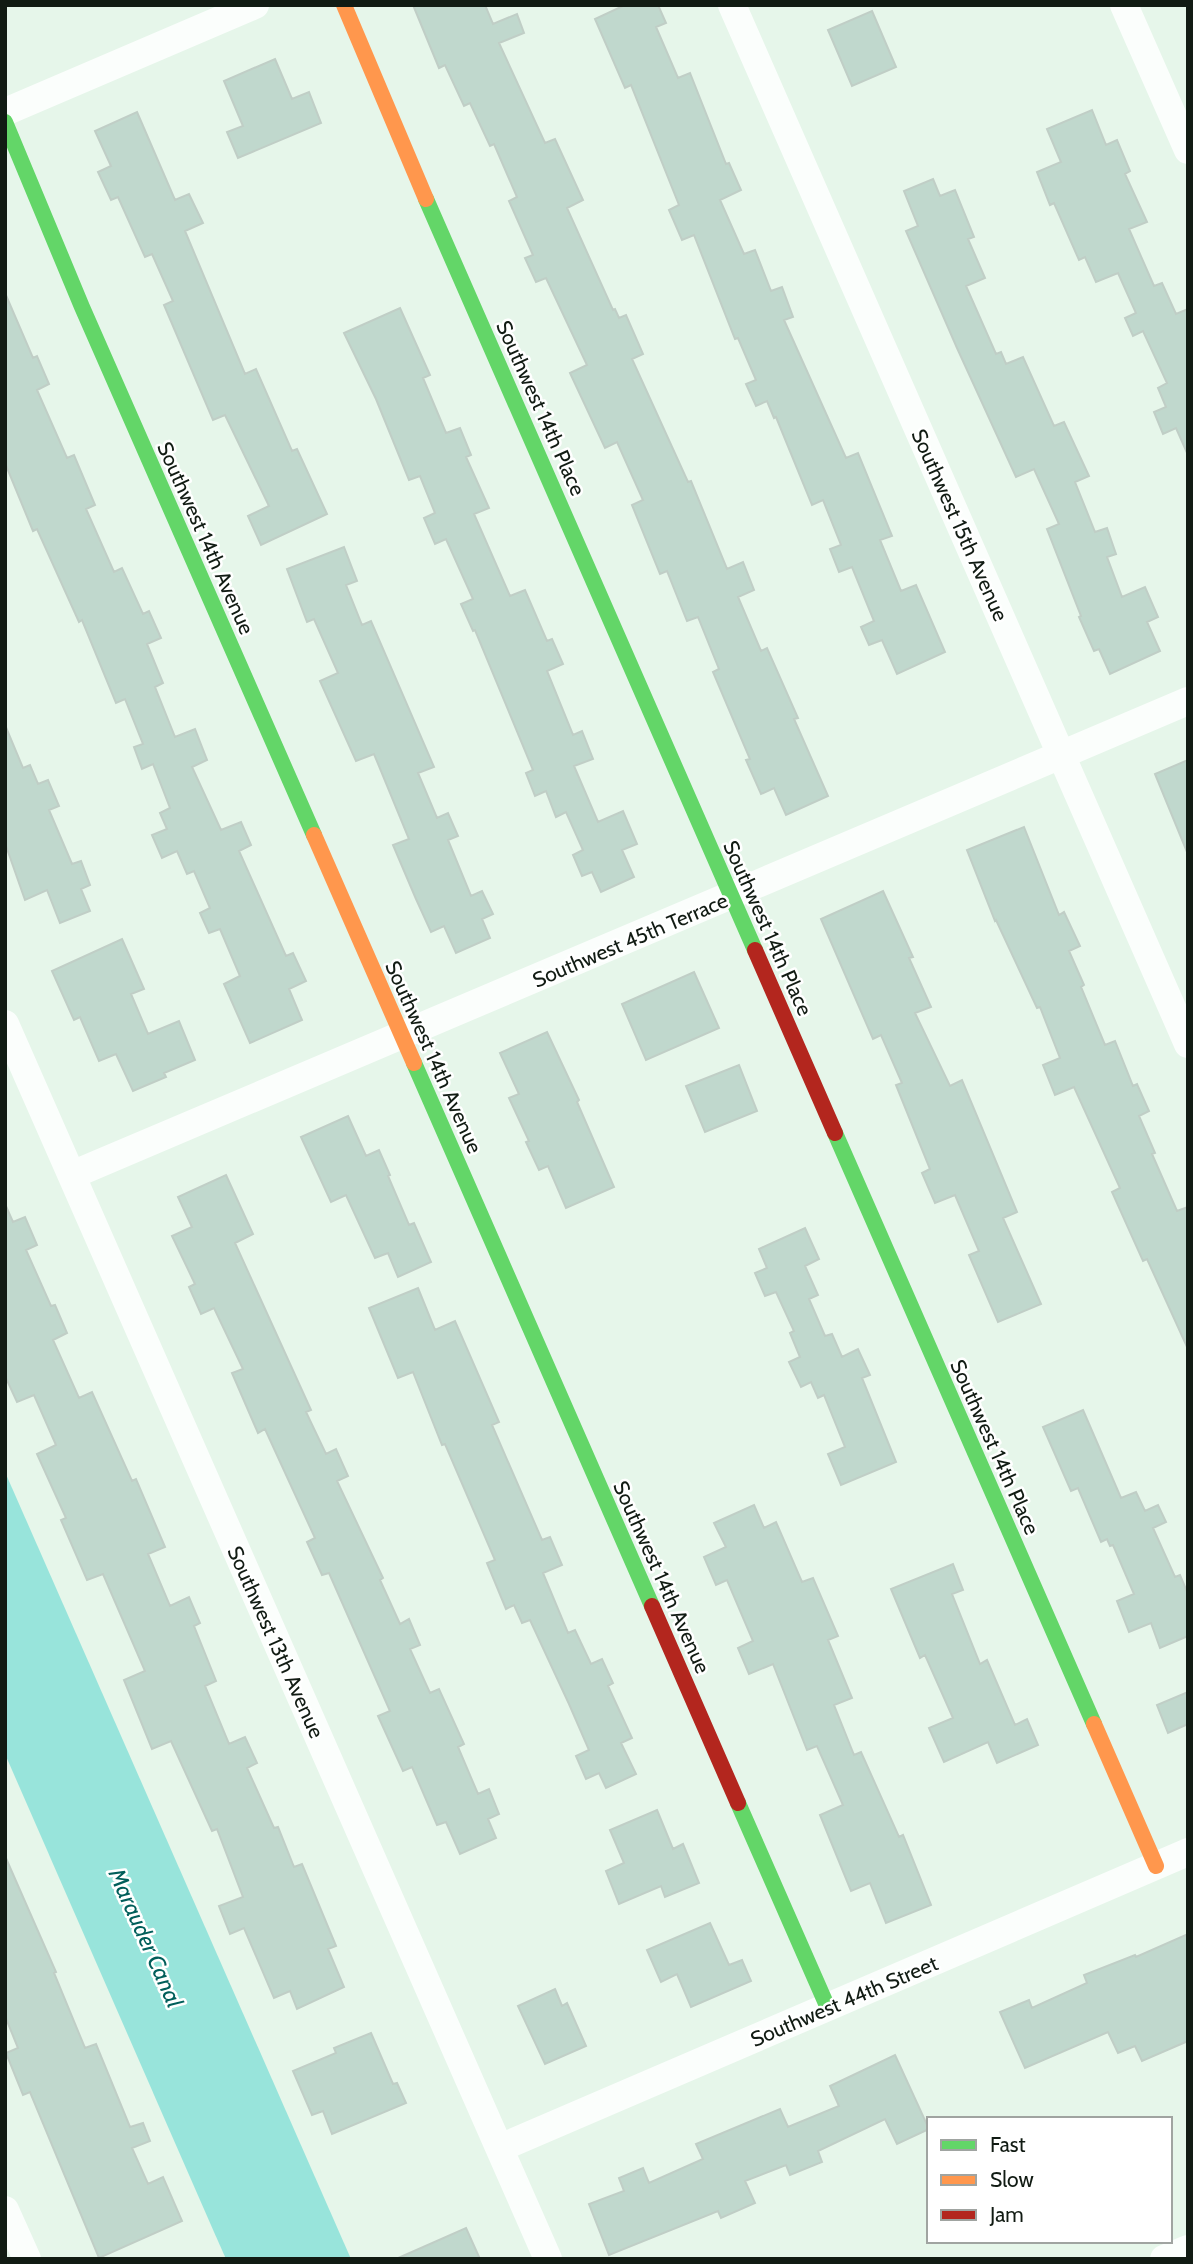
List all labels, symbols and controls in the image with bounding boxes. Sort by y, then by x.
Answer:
street label: Southwest 14th Place [491,317,591,500]
street label: Southwest 15th Avenue [906,425,1014,625]
street label: Southwest 14th Avenue [152,438,260,638]
street label: Southwest 14th Place [718,837,818,1020]
street label: Southwest 45th Terrace [529,887,732,992]
street label: Southwest 14th Avenue [380,957,488,1157]
street label: Southwest 14th Place [945,1356,1045,1539]
street label: Southwest 14th Avenue [608,1477,716,1677]
street label: Southwest 13th Avenue [222,1542,330,1742]
water label: Marauder Canal [102,1863,189,2012]
street label: Southwest 44th Street [747,1950,941,2052]
legend [927,2117,1172,2243]
text: Fast [990,2132,1026,2157]
text: Slow [990,2167,1034,2192]
text: Jam [989,2202,1024,2227]

